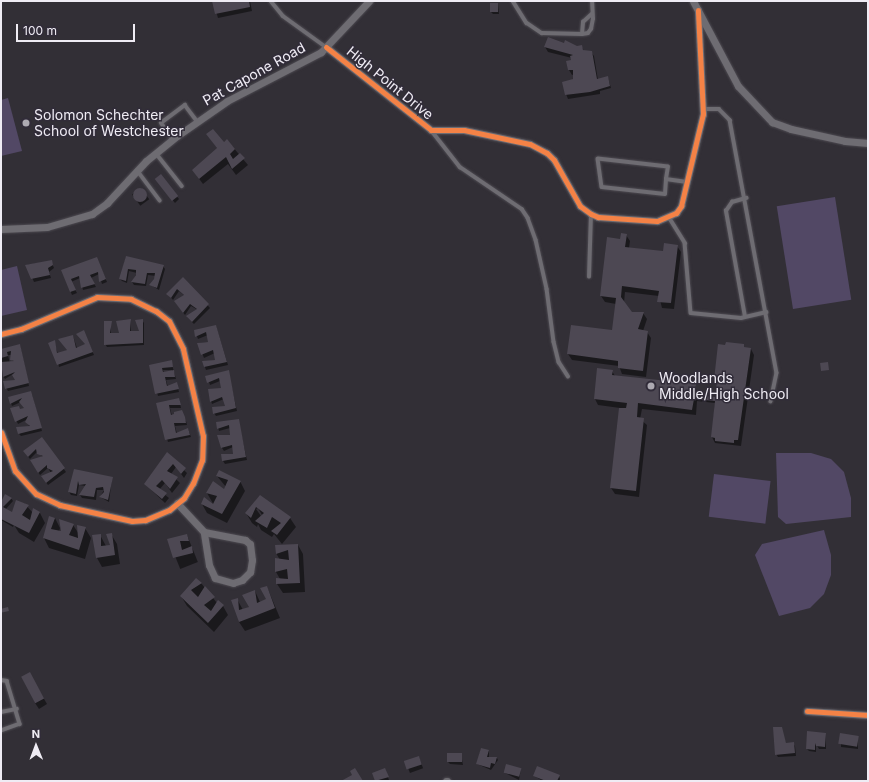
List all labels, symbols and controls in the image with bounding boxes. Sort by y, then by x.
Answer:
scale bar [18,16,137,42]
text: 100 m [23,23,57,38]
street label: Pat Capone Road [200,39,308,109]
street label: High Point Drive [343,43,437,123]
place label: Solomon Schechter School of Westchester [34,107,184,140]
marker: Solomon Schechter School of Westchester [21,118,31,128]
place label: Woodlands Middle/High School [659,370,789,402]
marker: Woodlands Middle/High School [646,381,656,391]
north arrow [16,726,56,766]
text: N [31,727,40,741]

